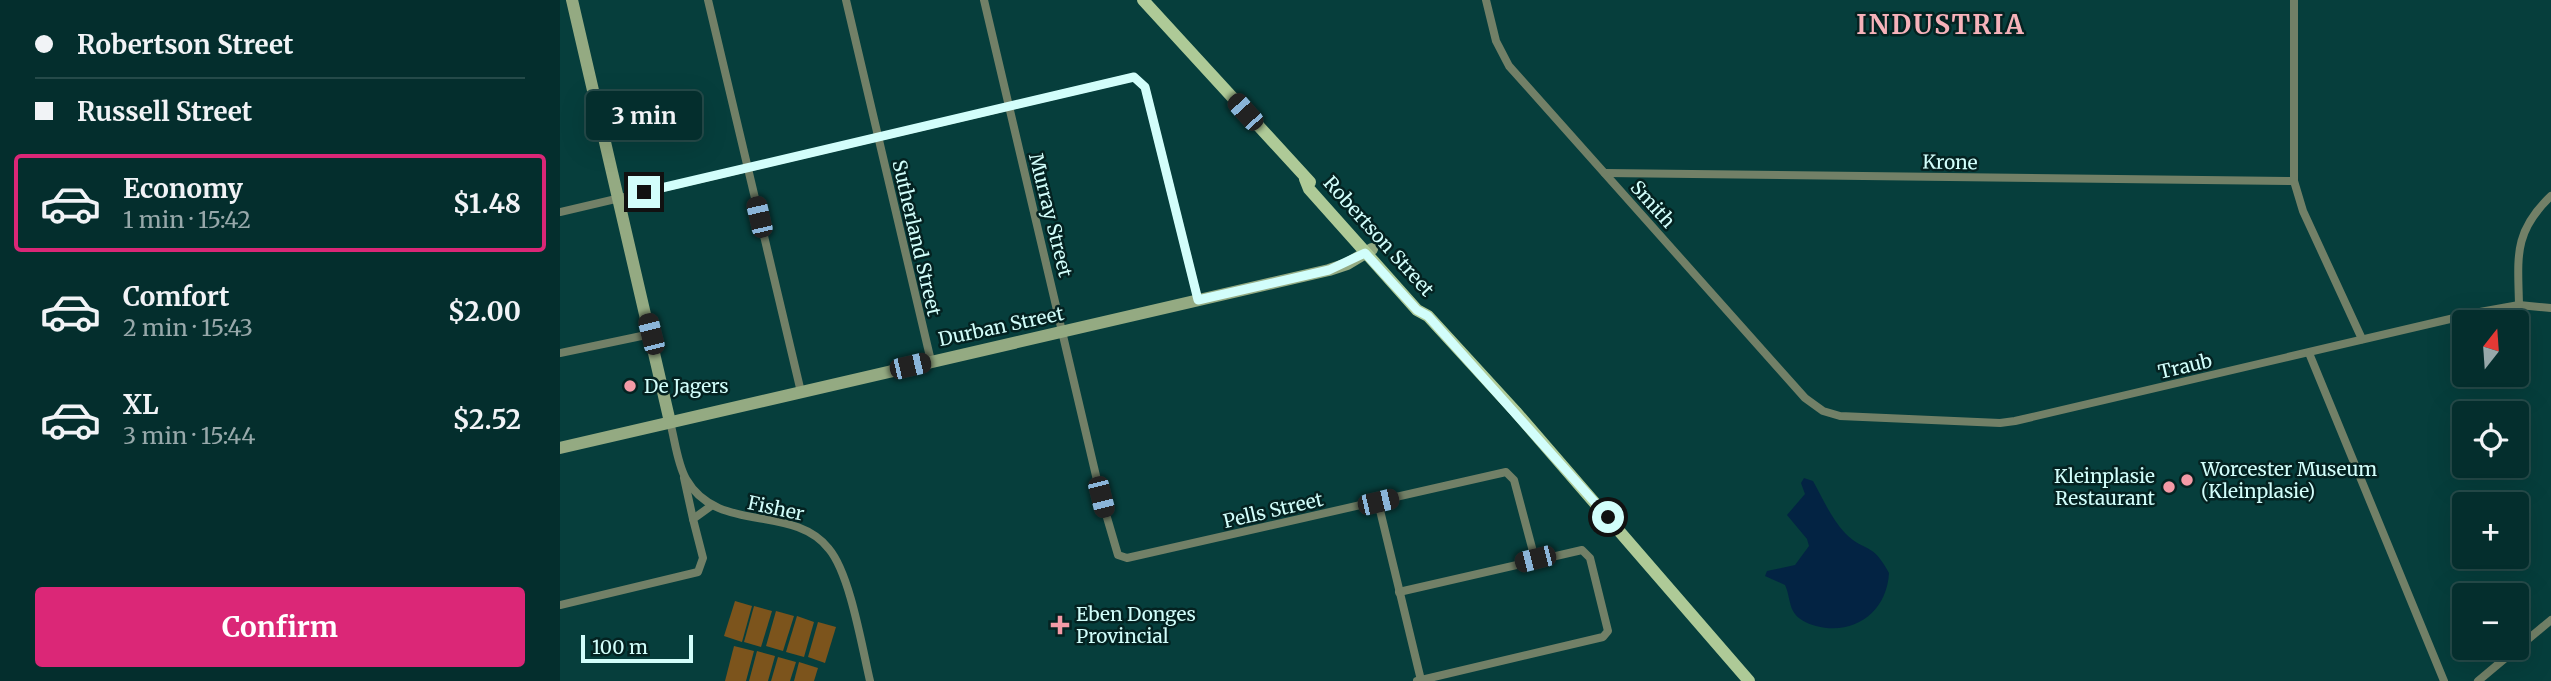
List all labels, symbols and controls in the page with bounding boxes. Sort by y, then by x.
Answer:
district label: INDUSTRIA [1856,8,2026,41]
text: Robertson Street [77,28,293,61]
car [1224,89,1267,135]
callout: 3 min [586,90,702,140]
text: Russell Street [77,95,252,128]
text: 3 min [611,101,677,130]
street label: Krone [1922,150,1978,174]
street label: Murray Street [1024,151,1078,280]
street label: Sutherland Street [887,158,947,319]
street label: Robertson Street [1319,171,1440,302]
icon: car [39,172,102,235]
text: Economy [123,172,243,205]
street label: Smith [1625,175,1681,233]
route end [628,176,660,208]
text: $1.48 [453,187,521,220]
car [745,194,774,240]
text: 1 min · 15:42 [123,205,251,234]
icon: car [39,280,102,343]
text: Comfort [123,280,229,313]
text: $2.00 [448,295,521,328]
street label: Durban Street [936,301,1067,351]
north arrow [2452,310,2529,387]
map controls [2452,310,2529,660]
car [636,311,667,357]
text: 2 min · 15:43 [123,313,253,342]
street label: Traub [2156,348,2214,384]
car [888,351,933,381]
place label: De Jagers [644,374,729,398]
marker: De Jagers [622,378,638,394]
icon: car [39,388,102,451]
text: XL [123,388,159,421]
button: locate [2452,401,2529,478]
text: $2.52 [452,403,521,436]
text: 3 min · 15:44 [123,421,255,450]
place label: Worcester Museum (Kleinplasie) [2200,457,2377,503]
place label: Kleinplasie Restaurant [2054,464,2156,510]
marker: Worcester Museum (Kleinplasie) [2179,472,2195,488]
car [1086,474,1117,520]
marker: Kleinplasie Restaurant [2161,479,2177,495]
street label: Pells Street [1221,487,1326,533]
car [1356,487,1401,517]
street label: Fisher [745,490,807,526]
button: + [2452,492,2529,569]
route start [1592,501,1624,533]
car [1513,544,1558,574]
button: − [2452,583,2529,660]
button: Confirm [35,587,525,667]
place label: Eben Donges Provincial [1076,602,1196,648]
marker: Eben Donges Provincial [1050,615,1070,635]
scale bar [581,632,693,664]
text: 100 m [592,635,648,659]

